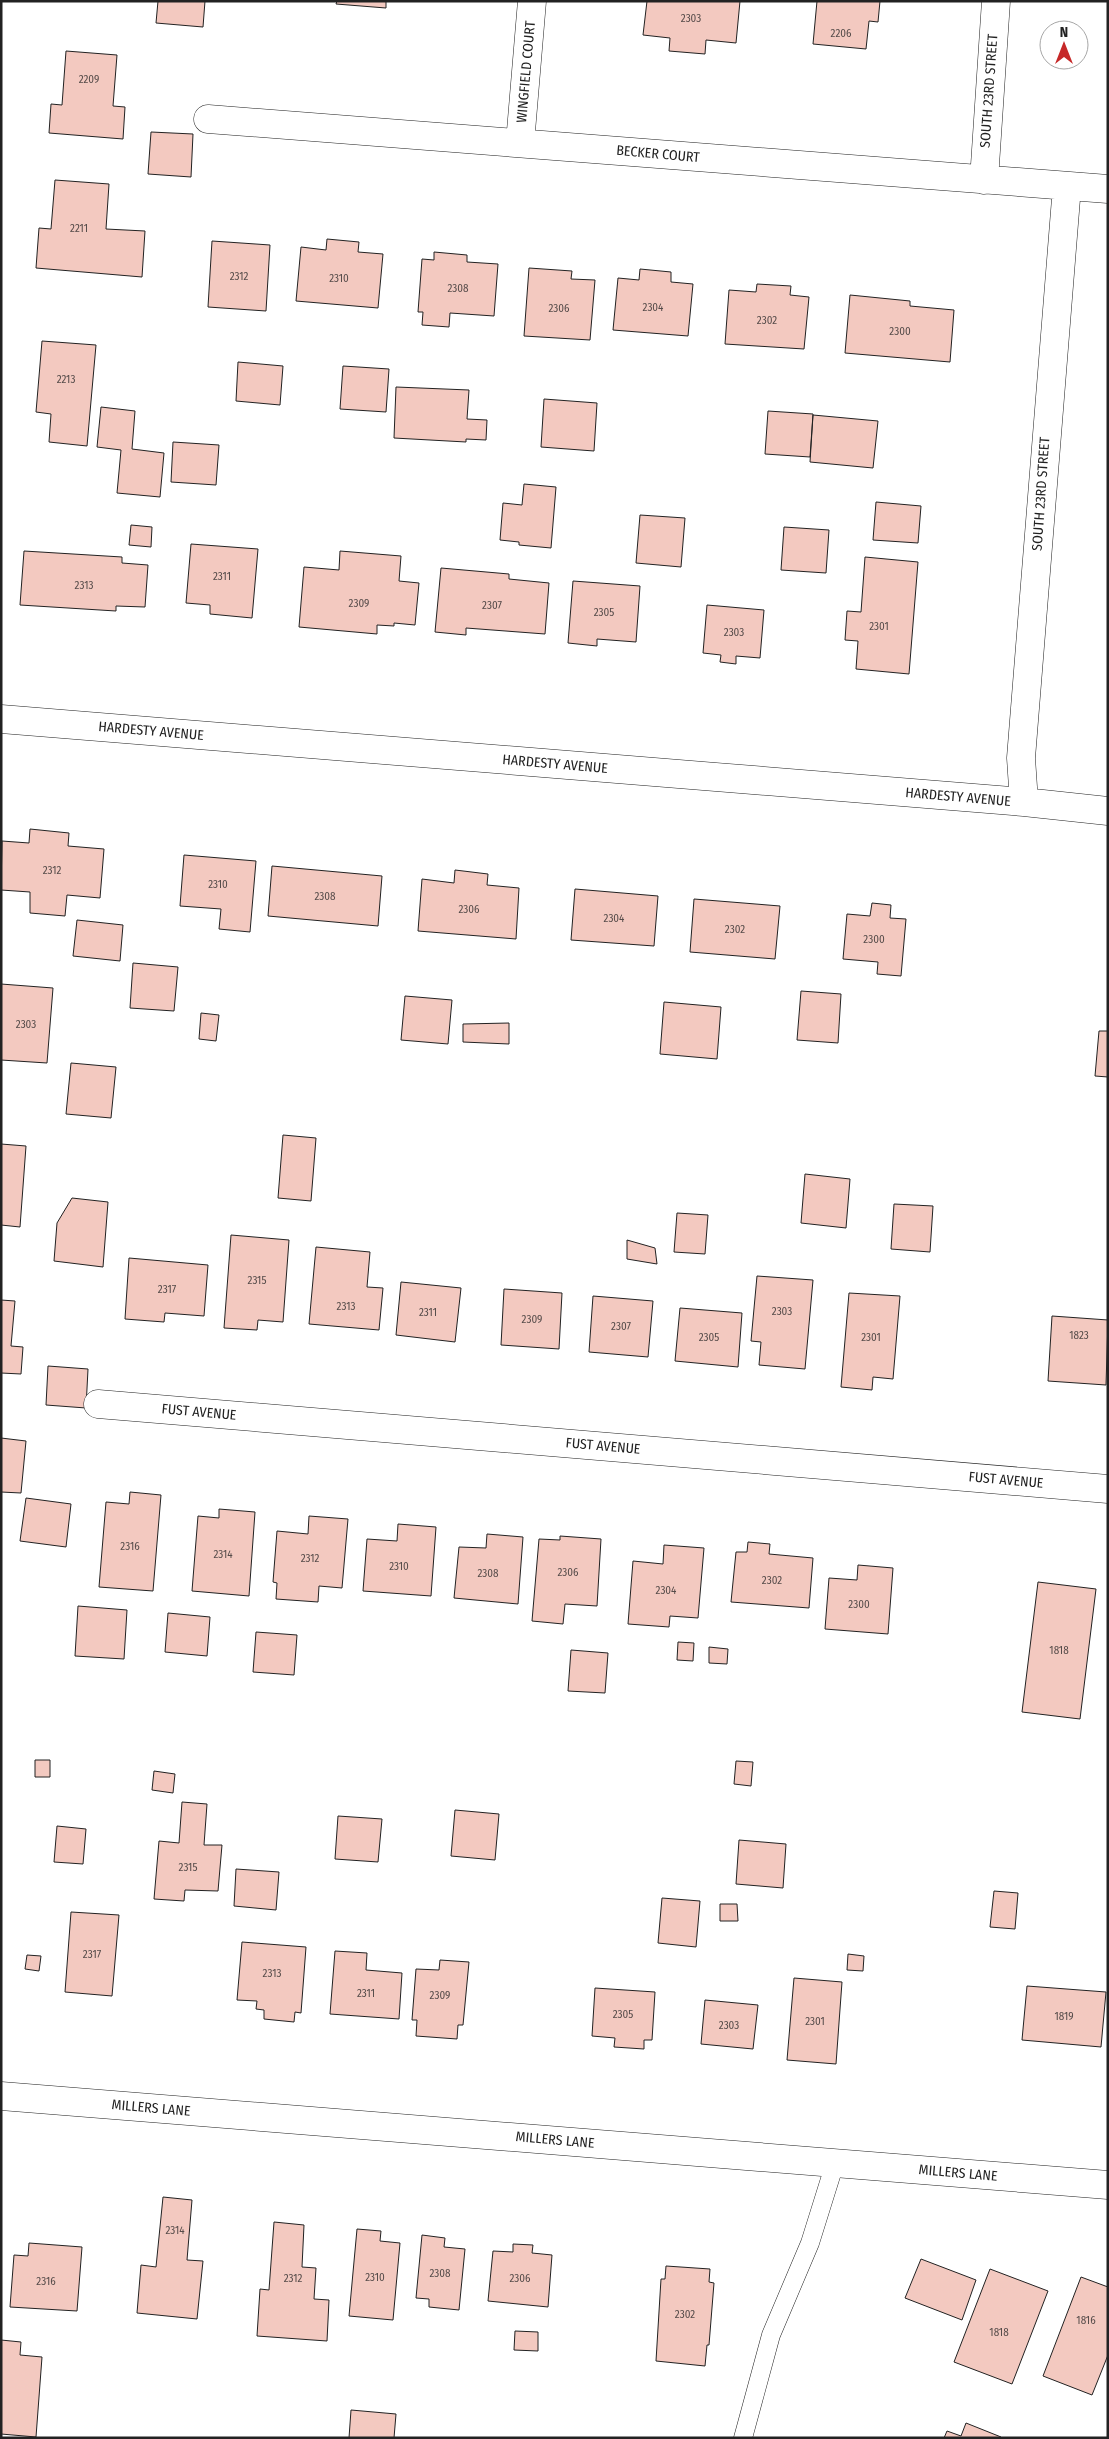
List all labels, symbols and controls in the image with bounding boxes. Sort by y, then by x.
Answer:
house number: 2303 [681,12,701,25]
street label: WINGFIELD COURT [513,20,539,124]
north arrow [1039,20,1089,70]
text: N [1060,24,1068,41]
house number: 2206 [831,27,852,40]
street label: SOUTH 23RD STREET [977,33,1001,149]
house number: 2209 [79,73,99,86]
street label: BECKER COURT [616,142,701,166]
house number: 2211 [70,222,88,235]
house number: 2312 [230,270,248,283]
house number: 2310 [329,272,349,285]
house number: 2308 [447,282,469,295]
house number: 2304 [643,301,664,314]
house number: 2306 [549,302,570,315]
house number: 2302 [757,314,777,327]
house number: 2300 [889,325,911,338]
house number: 2213 [57,373,75,386]
street label: SOUTH 23RD STREET [1029,436,1053,552]
house number: 2311 [213,570,231,583]
house number: 2313 [75,579,93,592]
house number: 2309 [349,597,369,610]
house number: 2307 [482,599,502,612]
house number: 2305 [594,606,614,619]
house number: 2301 [869,620,889,633]
house number: 2303 [724,626,744,639]
street label: HARDESTY AVENUE [98,718,205,744]
street label: HARDESTY AVENUE [502,751,609,777]
street label: HARDESTY AVENUE [905,784,1012,810]
house number: 2312 [43,864,61,877]
house number: 2310 [208,878,228,891]
house number: 2308 [314,890,336,903]
house number: 2306 [459,903,480,916]
house number: 2304 [604,912,625,925]
house number: 2302 [725,923,745,936]
house number: 2300 [863,933,885,946]
house number: 2303 [16,1018,36,1031]
house number: 2315 [248,1274,266,1287]
house number: 2317 [158,1283,177,1296]
house number: 2313 [337,1300,355,1313]
house number: 2303 [772,1305,792,1318]
house number: 2311 [419,1306,437,1319]
house number: 2309 [522,1313,542,1326]
house number: 2307 [611,1320,631,1333]
house number: 1823 [1069,1329,1089,1342]
house number: 2305 [699,1331,719,1344]
house number: 2301 [861,1331,881,1344]
street label: FUST AVENUE [161,1400,237,1424]
street label: FUST AVENUE [565,1434,641,1458]
street label: FUST AVENUE [968,1468,1044,1492]
house number: 2316 [120,1540,140,1553]
house number: 2314 [213,1548,233,1561]
house number: 2312 [301,1552,319,1565]
house number: 2310 [389,1560,409,1573]
house number: 2306 [558,1566,579,1579]
house number: 2308 [477,1567,499,1580]
house number: 2302 [762,1574,782,1587]
house number: 2304 [656,1584,677,1597]
house number: 2300 [848,1598,870,1611]
house number: 1818 [1049,1644,1069,1657]
house number: 2315 [179,1861,197,1874]
house number: 2317 [83,1948,102,1961]
house number: 2313 [263,1967,281,1980]
house number: 2311 [357,1987,375,2000]
house number: 2309 [430,1989,450,2002]
house number: 2305 [613,2008,633,2021]
house number: 1819 [1054,2010,1074,2023]
house number: 2301 [805,2015,825,2028]
house number: 2303 [719,2019,739,2032]
street label: MILLERS LANE [111,2096,192,2120]
street label: MILLERS LANE [515,2128,596,2152]
street label: MILLERS LANE [918,2161,999,2185]
house number: 2314 [165,2224,185,2237]
house number: 2308 [429,2267,451,2280]
house number: 2310 [365,2271,385,2284]
house number: 2312 [284,2272,302,2285]
house number: 2306 [510,2272,531,2285]
house number: 2316 [36,2275,56,2288]
house number: 2302 [675,2308,695,2321]
house number: 1816 [1076,2314,1096,2327]
house number: 1818 [989,2326,1009,2339]

